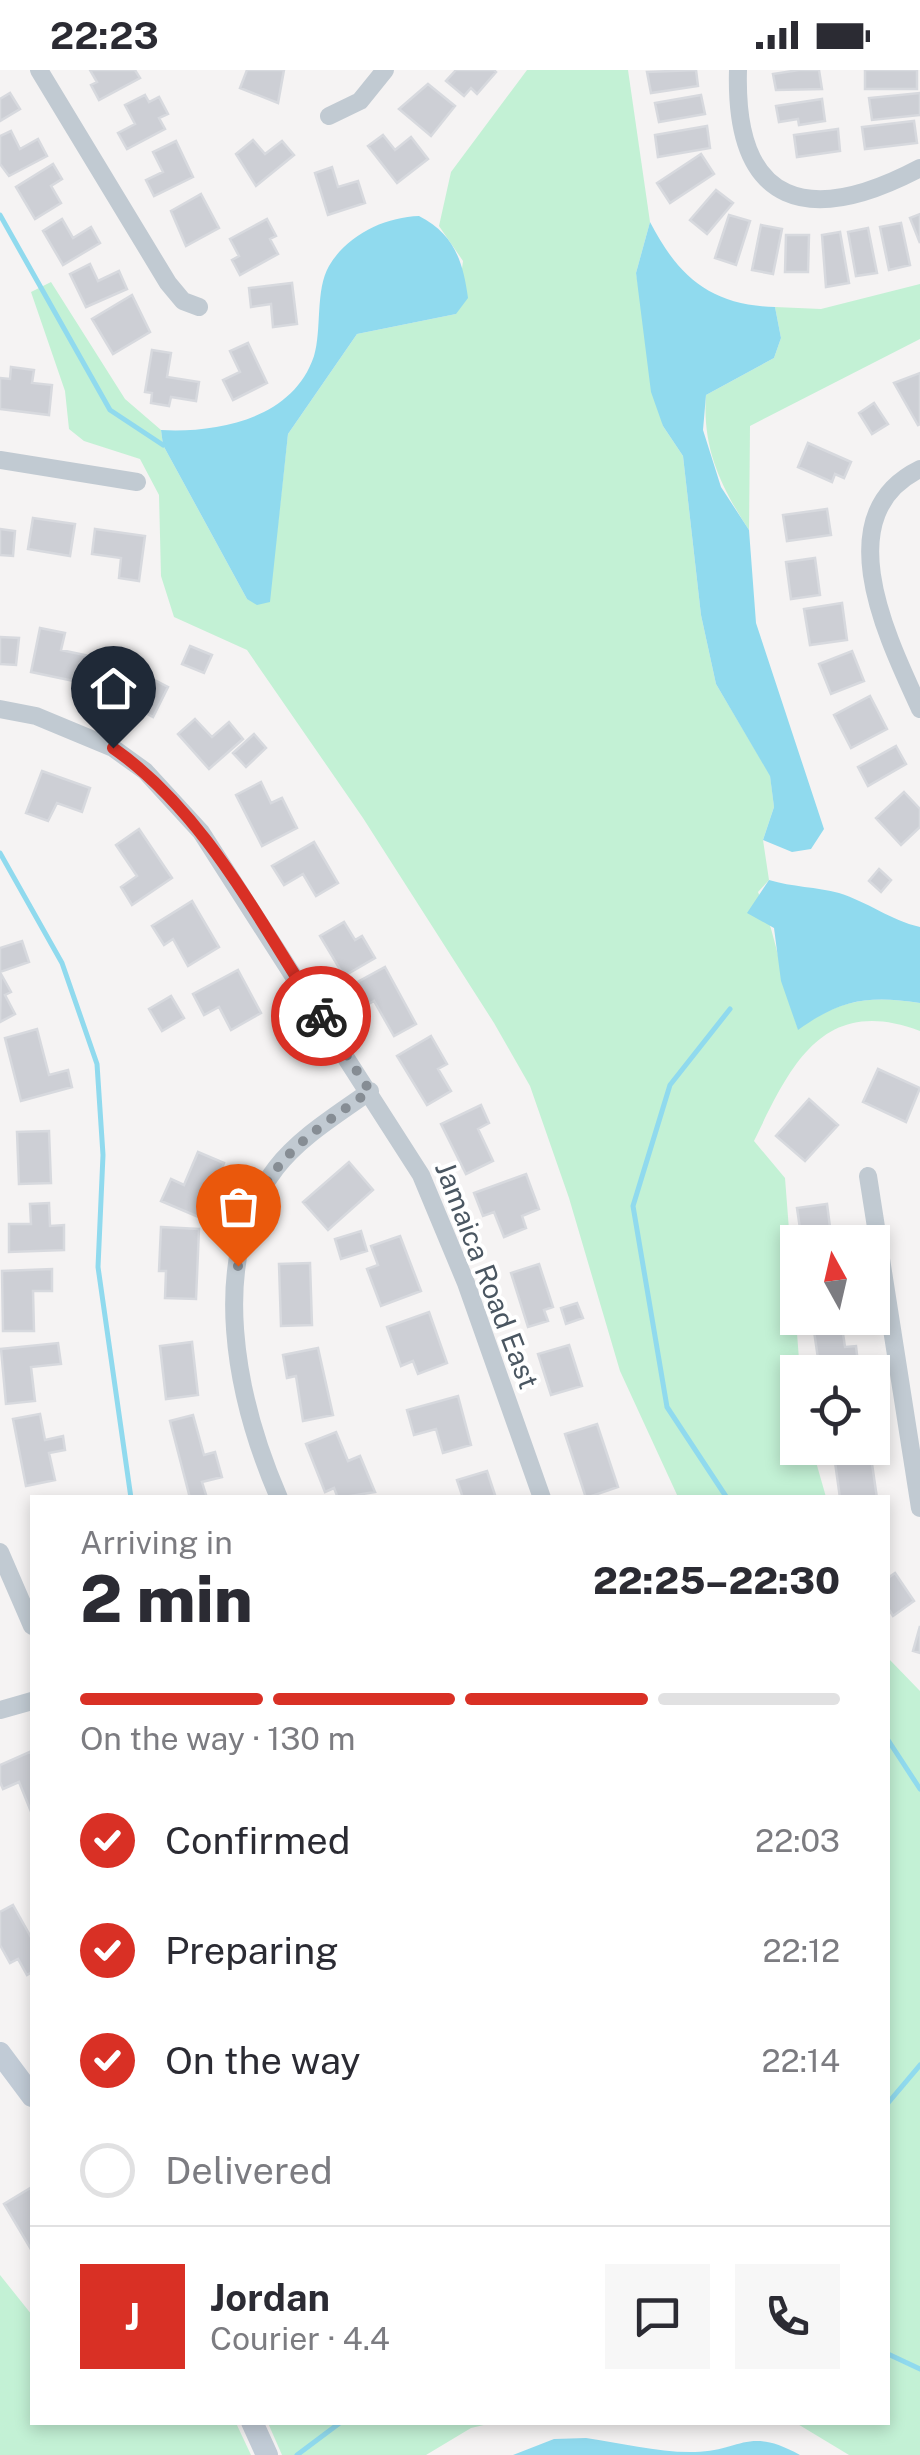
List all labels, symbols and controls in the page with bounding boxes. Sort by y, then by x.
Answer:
text: 22:23 [50,13,159,58]
pin [71,646,156,749]
icon: home [86,661,141,716]
courier [271,966,371,1066]
icon: bike [294,989,349,1044]
street label: Jamaica Road East [429,1157,546,1393]
pin [196,1164,281,1267]
icon: bag [211,1179,266,1234]
north arrow [780,1225,890,1335]
map controls [780,1225,890,1465]
button: locate [780,1355,890,1465]
text: Arriving in [80,1524,233,1561]
text: 22:25–22:30 [593,1558,840,1603]
text: 2 min [80,1560,253,1637]
text: On the way · 130 m [80,1720,355,1757]
icon: check [80,1813,135,1868]
text: Confirmed [165,1818,350,1863]
text: 22:03 [755,1822,840,1859]
icon: check [80,1923,135,1978]
text: Preparing [165,1928,339,1973]
text: 22:12 [763,1932,840,1969]
icon: check [80,2033,135,2088]
text: On the way [165,2038,361,2083]
text: 22:14 [762,2042,840,2079]
text: Delivered [165,2148,333,2193]
button: chat [605,2264,710,2369]
button: phone [735,2264,840,2369]
text: Jordan [210,2275,330,2320]
text: J [125,2294,140,2339]
text: Courier · 4.4 [210,2320,390,2357]

